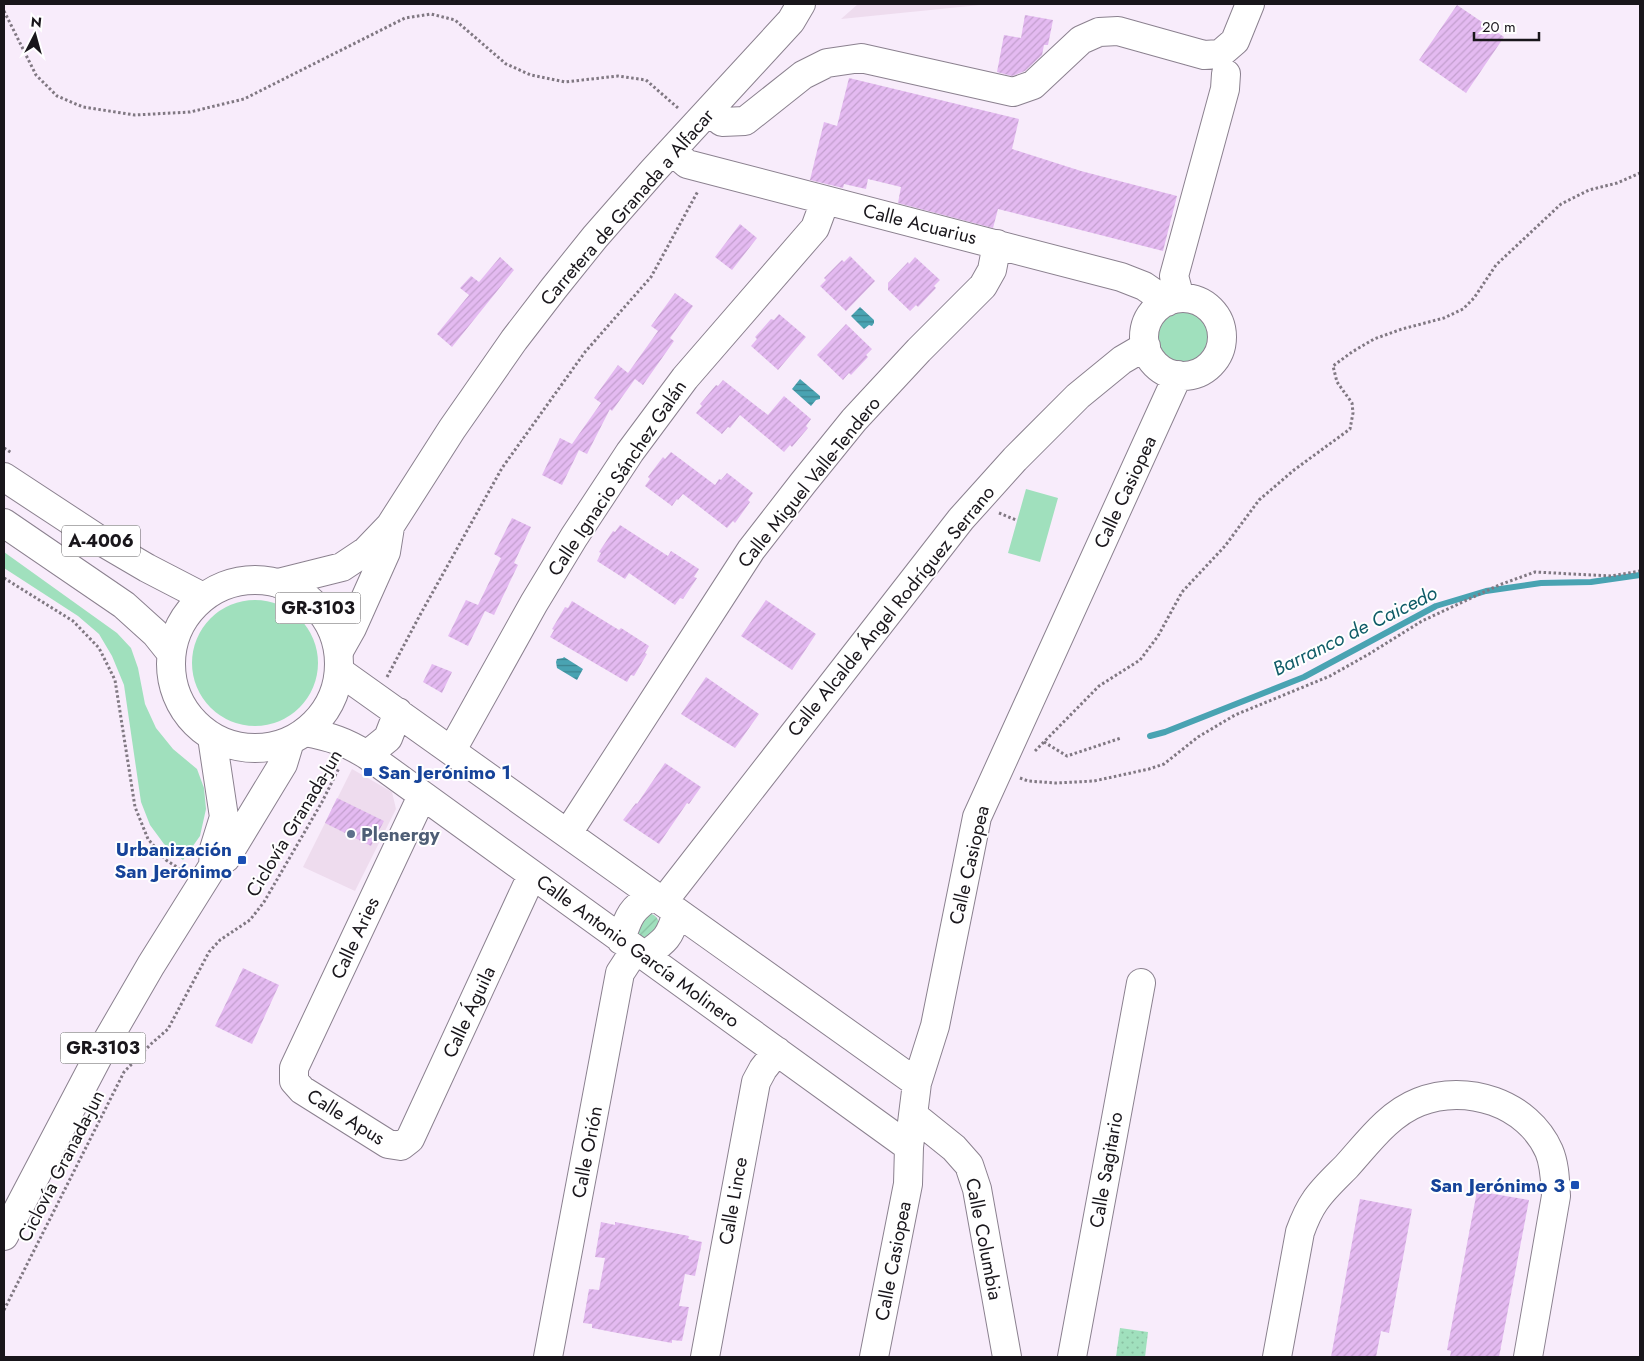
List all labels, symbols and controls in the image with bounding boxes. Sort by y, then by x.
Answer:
north arrow [10,10,60,60]
scale bar [1474,10,1539,42]
text: N [30,12,43,33]
text: 20 m [1482,16,1516,38]
street label: Carretera de Granada a Alfacar [534,102,720,311]
street label: Calle Acuarius [860,197,980,251]
street label: Calle Ignacio Sánchez Galán [541,375,693,581]
street label: Calle Miguel Valle-Tendero [731,391,887,573]
street label: Calle Casiopea [1087,431,1163,553]
street label: Calle Alcalde Ángel Rodríguez Serrano [781,480,1001,742]
road number: A-4006 [62,526,140,556]
water label: Barranco de Caicedo [1268,578,1443,683]
road number: GR-3103 [276,592,360,624]
street label: Ciclovía Granada-Jun [239,744,349,902]
place label: San Jerónimo 1 [378,759,511,786]
marker: San Jerónimo 1 [362,766,374,778]
street label: Calle Casiopea [942,803,996,927]
place label: Plenergy [361,821,441,848]
marker: Plenergy [345,828,357,840]
place label: Urbanización San Jerónimo [114,836,232,885]
marker: Urbanización San Jerónimo [236,854,248,866]
street label: Calle Antonio García Molinero [531,868,745,1034]
street label: Calle Aries [324,892,386,984]
street label: Calle Águila [436,962,502,1062]
road number: GR-3103 [61,1032,146,1064]
street label: Calle Apus [302,1082,390,1152]
street label: Ciclovía Granada-Jun [11,1085,111,1247]
street label: Calle Orión [565,1104,609,1200]
street label: Calle Sagitario [1083,1110,1129,1230]
street label: Calle Lince [712,1155,754,1247]
place label: San Jerónimo 3 [1430,1172,1565,1199]
street label: Calle Columbia [959,1176,1009,1302]
marker: San Jerónimo 3 [1569,1179,1581,1191]
street label: Calle Casiopea [868,1199,918,1323]

